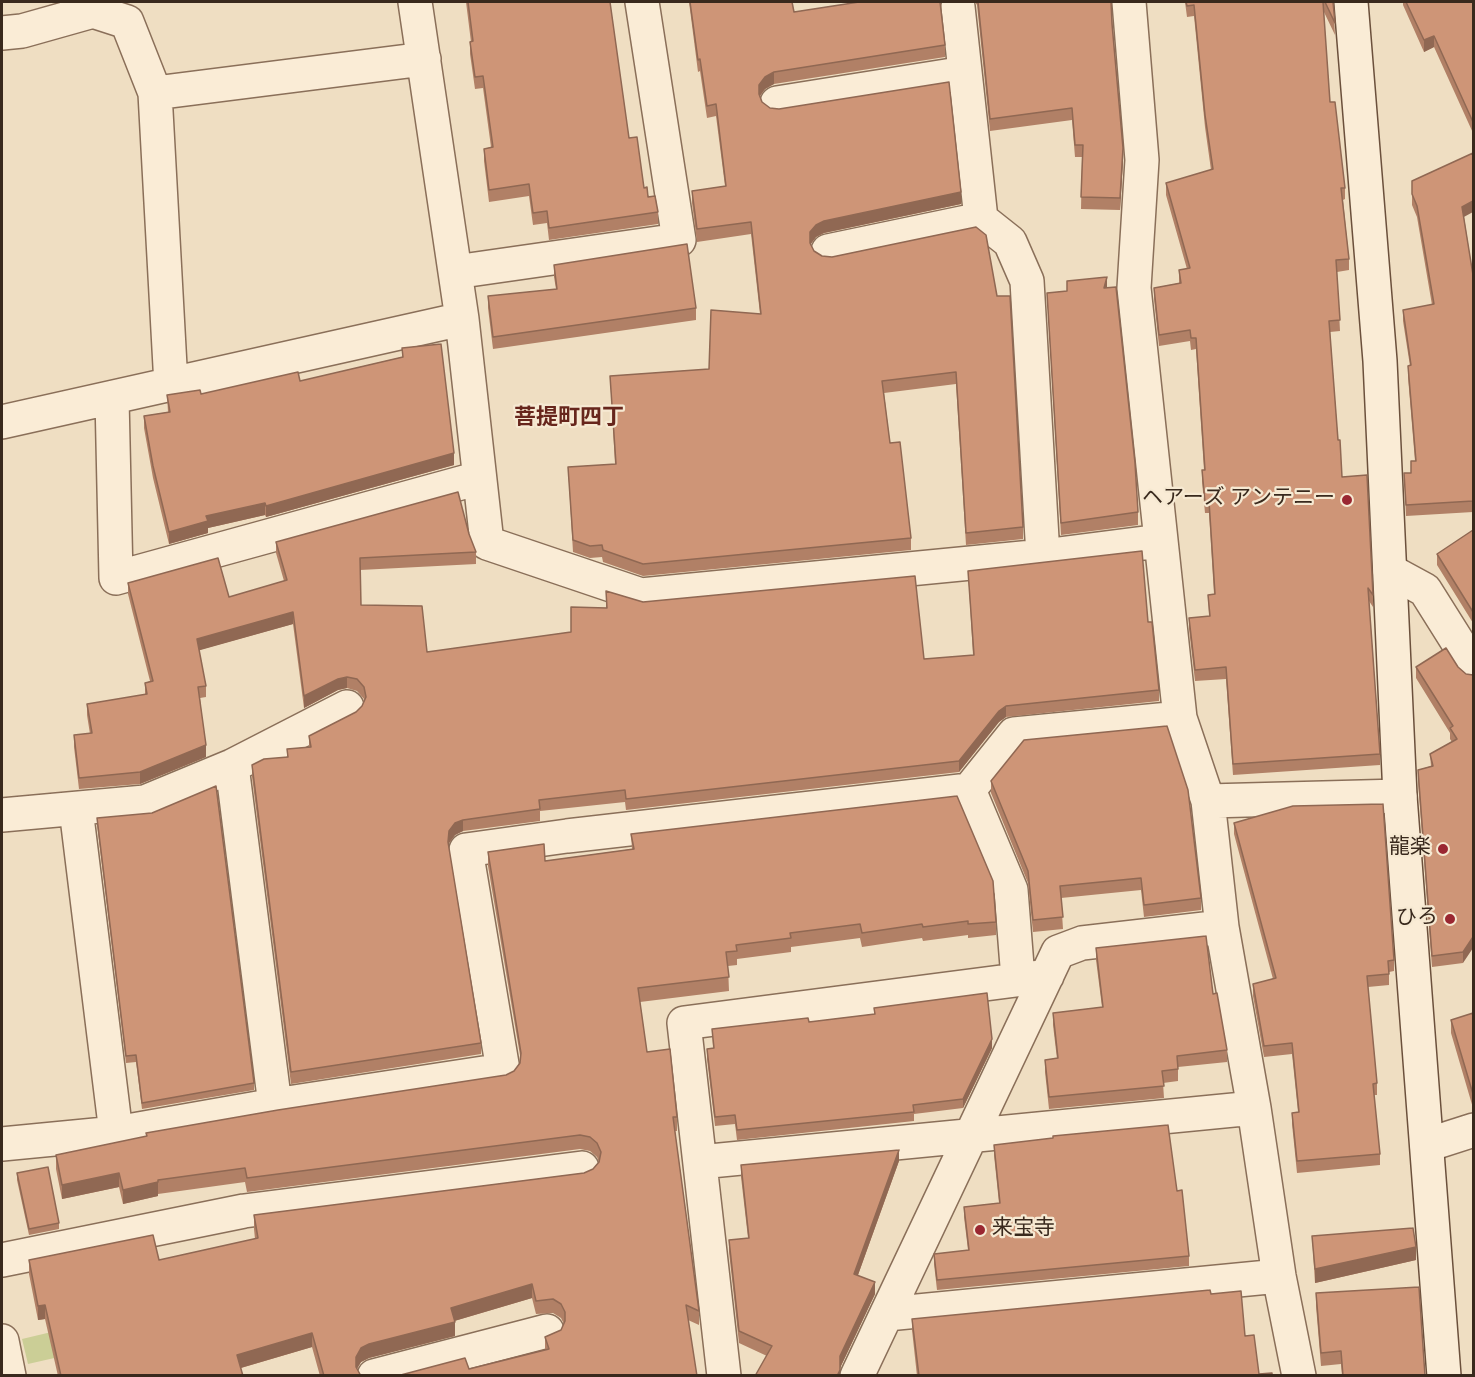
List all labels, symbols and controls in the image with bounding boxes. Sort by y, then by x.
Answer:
district label: 菩提町四丁 [514,407,624,433]
place label: ヘアーズ アンテニー [1142,487,1335,513]
marker: ヘアーズ アンテニー [1340,493,1354,507]
place label: 龍楽 [1389,836,1431,862]
marker: 龍楽 [1436,842,1450,856]
place label: ひろ [1396,906,1438,932]
marker: ひろ [1443,912,1457,926]
place label: 来宝寺 [992,1217,1055,1243]
marker: 来宝寺 [973,1223,987,1237]

